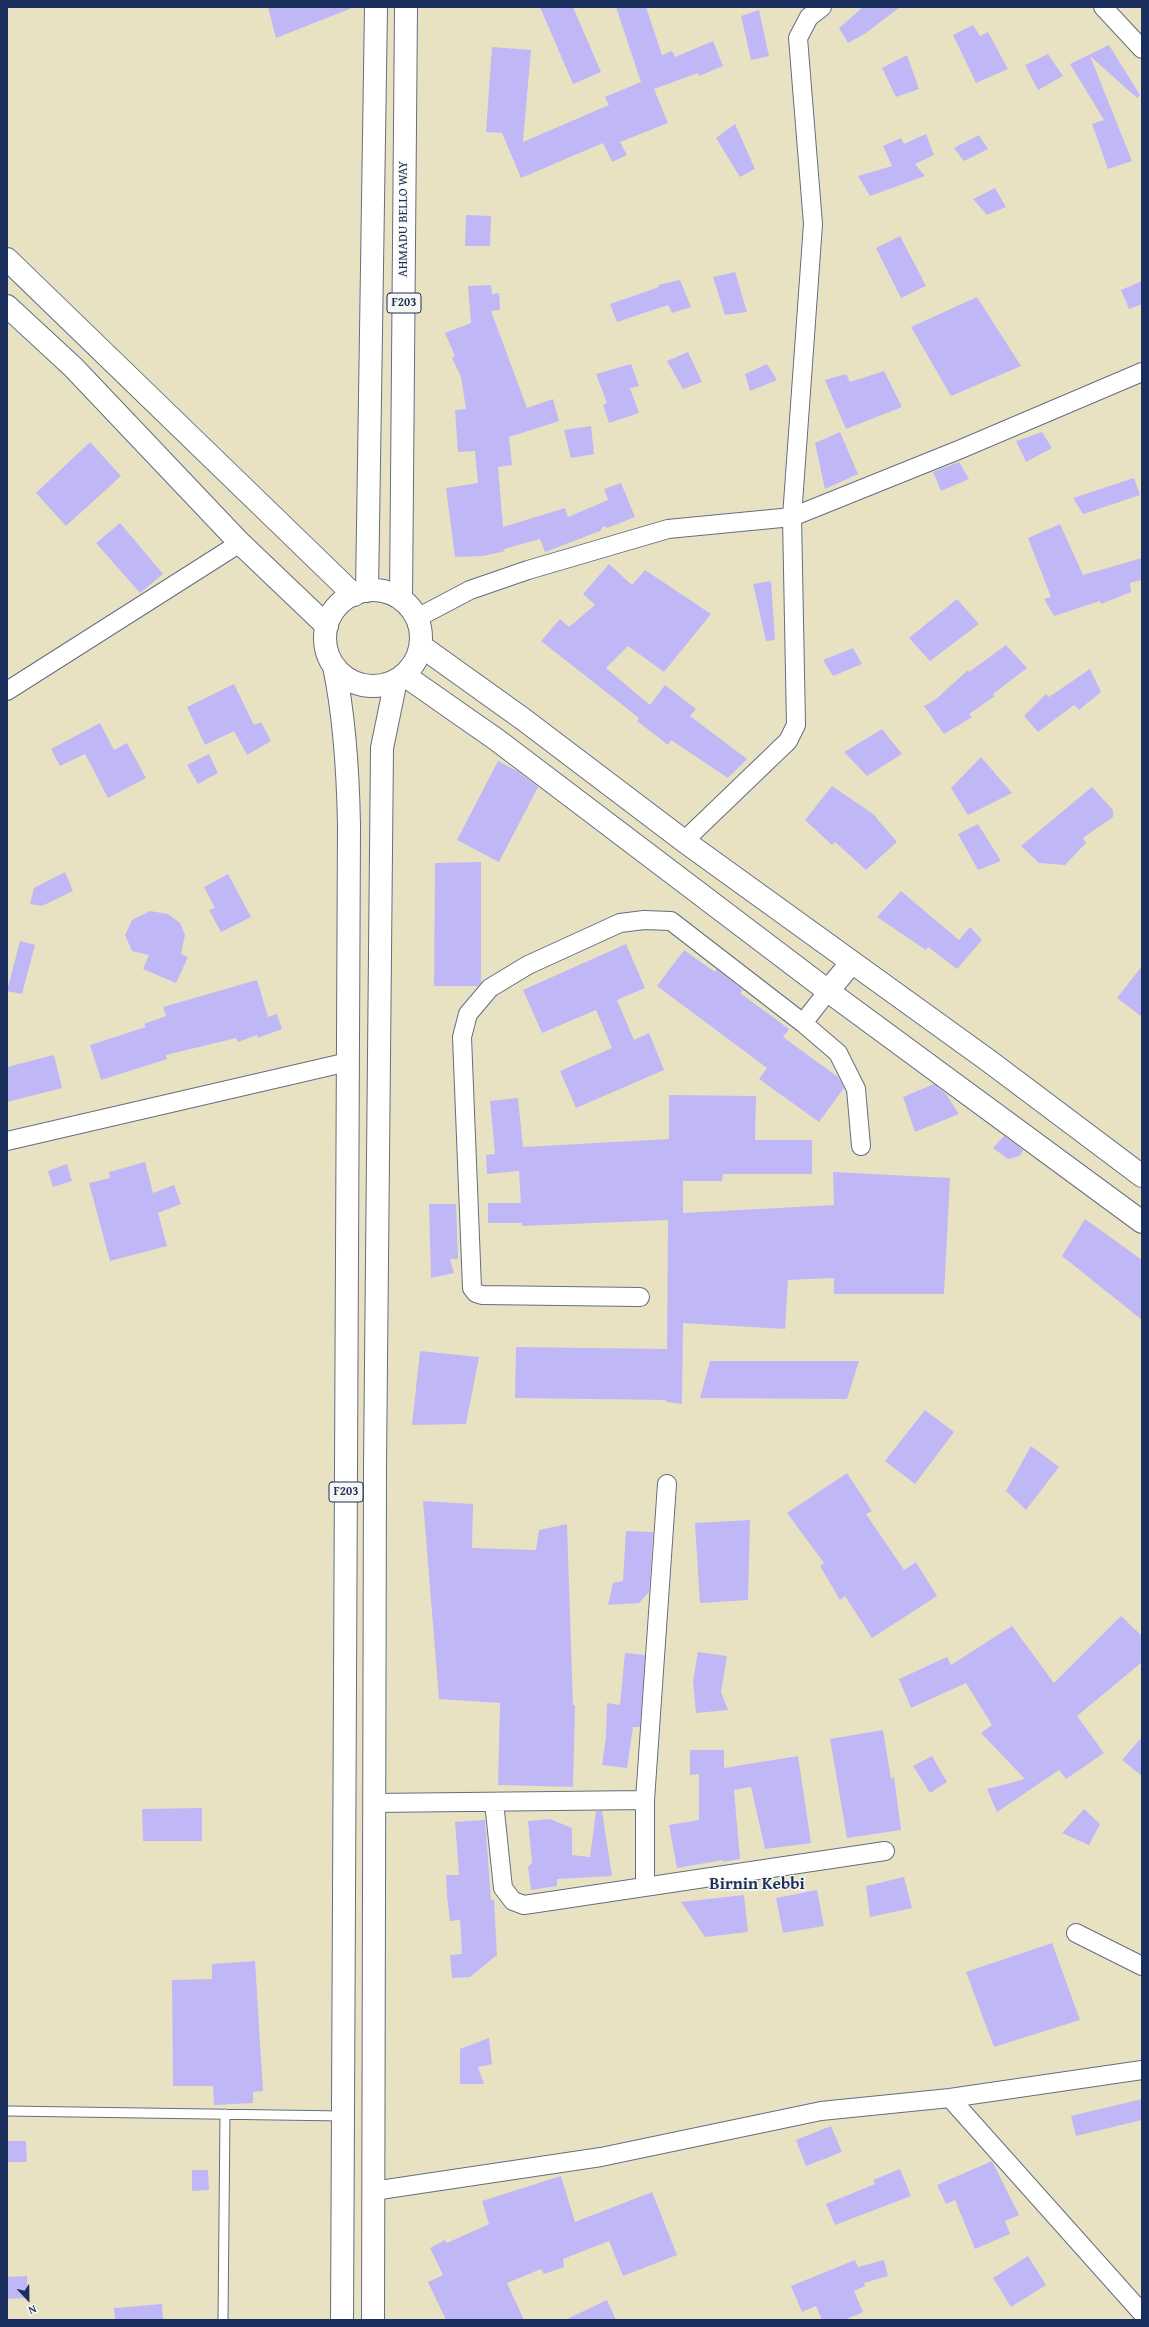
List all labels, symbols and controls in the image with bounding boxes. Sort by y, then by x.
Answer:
street label: AHMADU BELLO WAY [396,161,412,277]
road number: F203 [387,293,421,313]
road number: F203 [329,1482,363,1502]
district label: Birnin Kebbi [709,1875,805,1895]
north arrow [8,2279,48,2319]
text: N [26,2301,39,2319]

